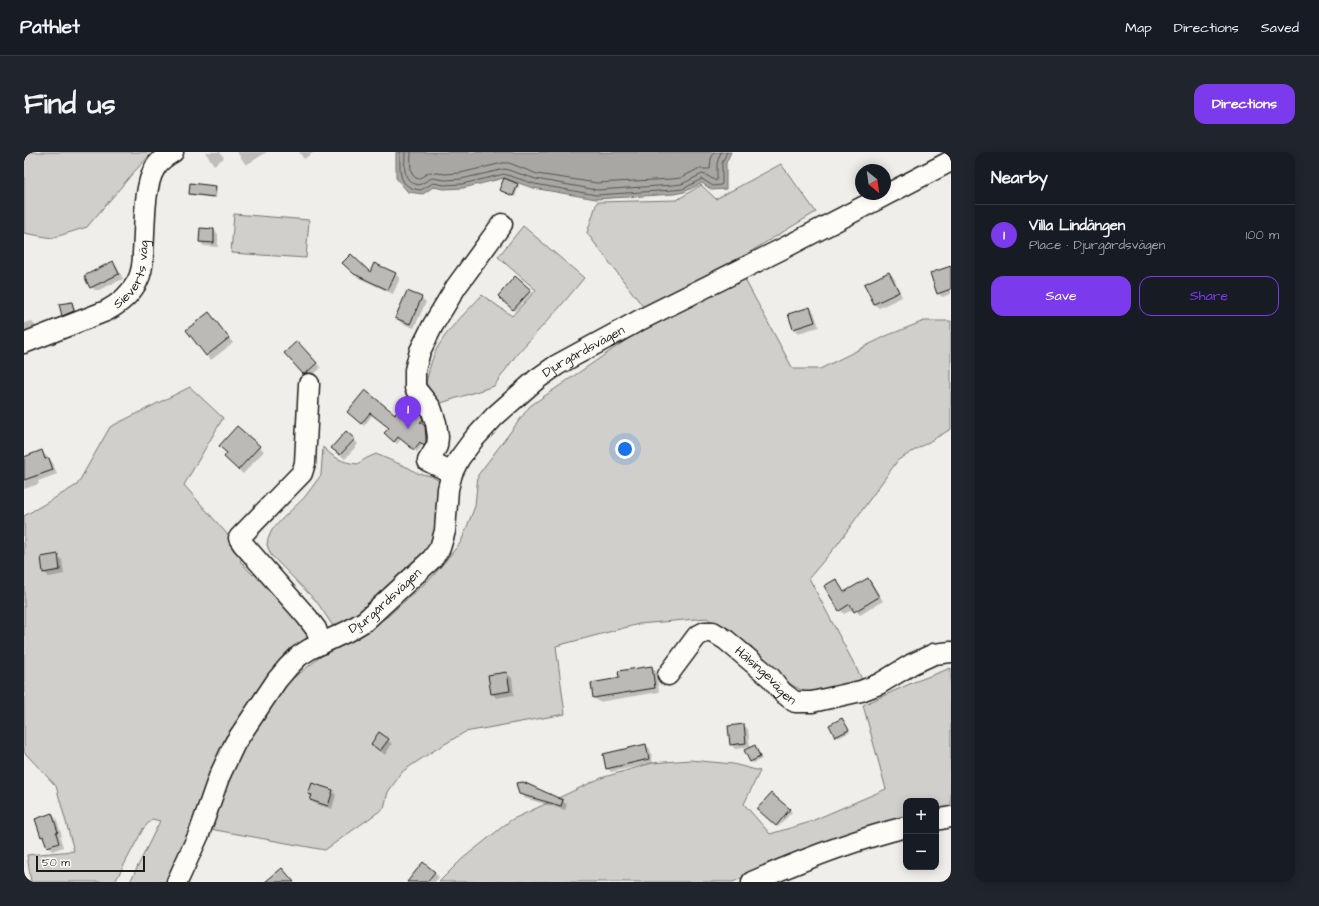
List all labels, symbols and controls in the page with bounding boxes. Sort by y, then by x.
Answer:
text: Pathlet [20,14,80,41]
text: Map [1125,18,1152,38]
text: Directions [1174,18,1239,38]
text: Saved [1261,18,1299,38]
button: Directions [1194,84,1295,124]
text: Find us [24,85,115,124]
north arrow [855,164,891,200]
text: Nearby [991,166,1048,190]
text: Villa Lindängen [1029,215,1125,236]
text: 1 [1003,226,1005,244]
text: 100 m [1246,226,1279,244]
text: Place · Djurgårdsvägen [1029,236,1165,254]
street label: Sieverts väg [109,240,154,313]
button: Save [991,276,1131,316]
button: Share [1139,276,1279,316]
street label: Djurgårdsvägen [539,321,628,382]
pin: 1 [395,396,421,429]
your location [615,439,635,459]
street label: Djurgårdsvägen [345,564,426,638]
street label: Hälsingevägen [731,642,801,709]
map controls [903,798,939,870]
button: + [903,798,939,834]
button: − [903,834,939,870]
scale bar [36,854,145,873]
text: 50 m [42,855,70,870]

